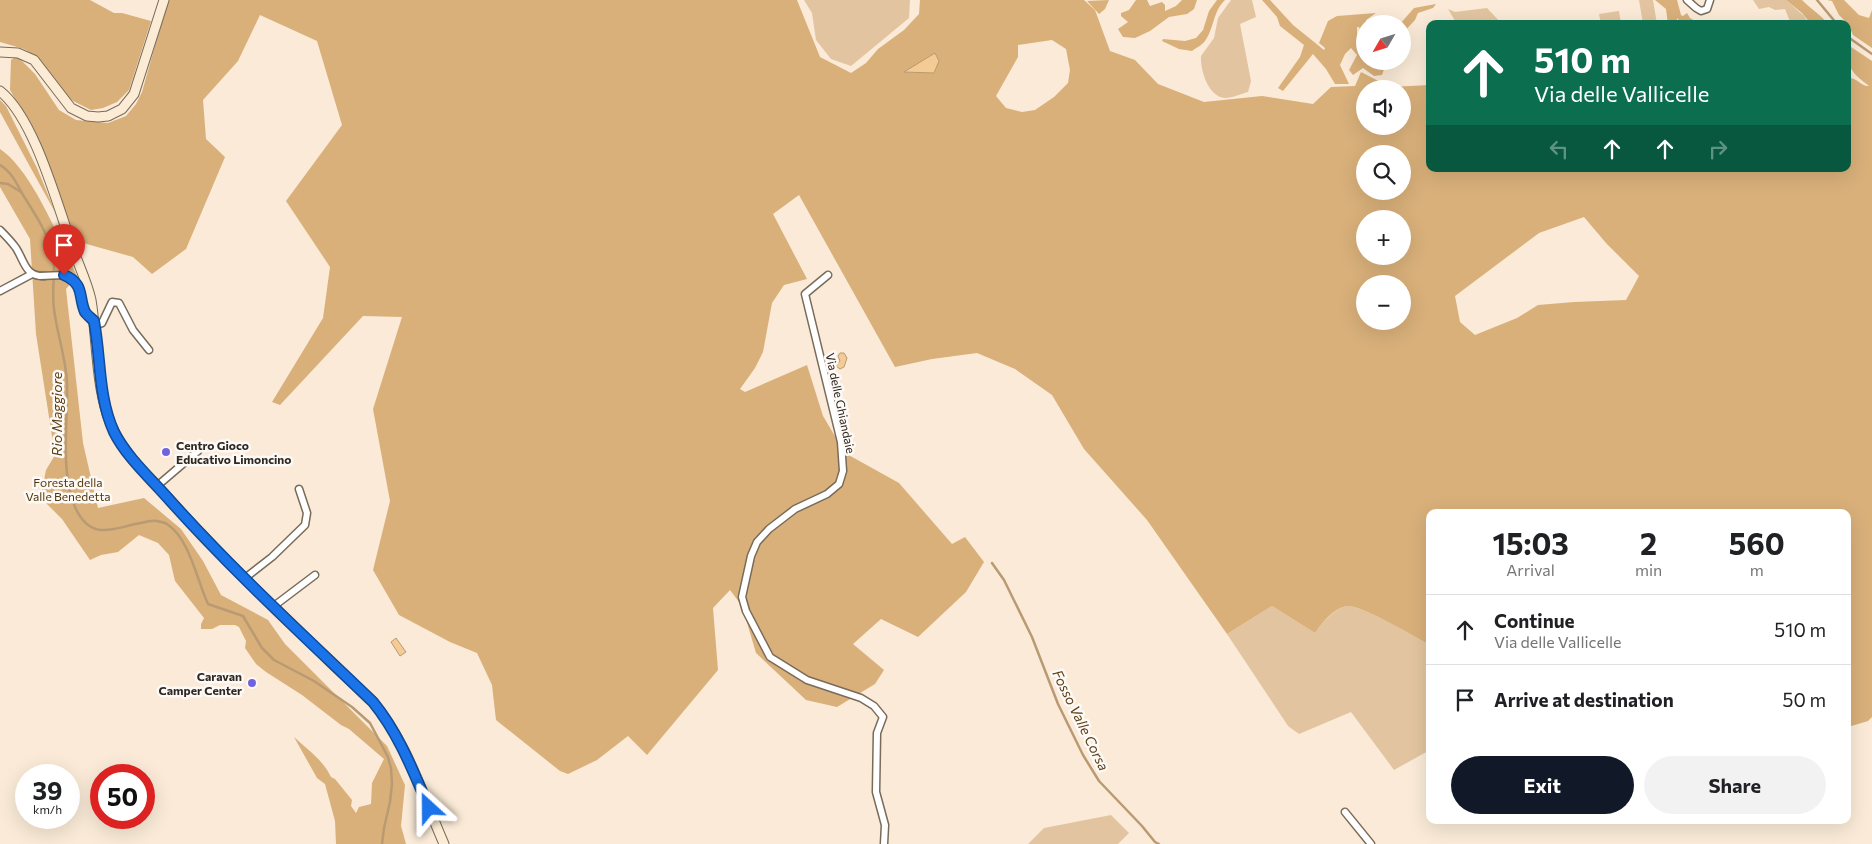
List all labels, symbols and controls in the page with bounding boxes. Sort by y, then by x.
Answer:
north arrow [1356,15,1411,70]
map controls [1356,15,1411,330]
text: 510 m [1534,37,1631,80]
icon: ahead [1451,40,1516,105]
button: sound [1356,80,1411,135]
text: Via delle Vallicelle [1534,80,1709,107]
icon: left [1545,135,1573,163]
icon: ahead [1598,135,1626,163]
icon: ahead [1651,135,1679,163]
icon: right [1704,135,1732,163]
button: search [1356,145,1411,200]
button: + [1356,210,1411,265]
pin [43,224,85,275]
icon: arrive [50,231,78,259]
button: − [1356,275,1411,330]
street label: Via delle Ghiandaie [824,351,858,455]
water label: Rio Maggiore [48,371,65,456]
place label: Centro Gioco Educativo Limoncino [176,438,291,466]
marker: Centro Gioco Educativo Limoncino [160,446,172,458]
park label: Foresta della Valle Benedetta [25,475,111,503]
text: 15:03 [1492,524,1569,561]
text: 2 [1640,524,1657,561]
text: 560 [1729,524,1785,561]
text: Arrival [1506,560,1555,579]
text: min [1635,560,1662,579]
text: m [1750,560,1764,579]
text: Continue [1494,609,1574,632]
icon: ahead [1451,616,1479,644]
text: 510 m [1774,618,1826,641]
text: Via delle Vallicelle [1494,632,1622,651]
water label: Fosso Valle Corsa [1049,667,1113,773]
place label: Caravan Camper Center [159,669,242,697]
marker: Caravan Camper Center [246,677,258,689]
icon: arrive [1451,686,1479,714]
text: Arrive at destination [1494,688,1674,711]
text: 50 m [1782,688,1826,711]
button: Exit [1451,756,1634,814]
button: Share [1644,756,1826,814]
speed limit sign: 50 [90,764,155,829]
text: 39 [33,775,63,805]
position arrow [402,781,454,833]
text: km/h [33,802,62,816]

